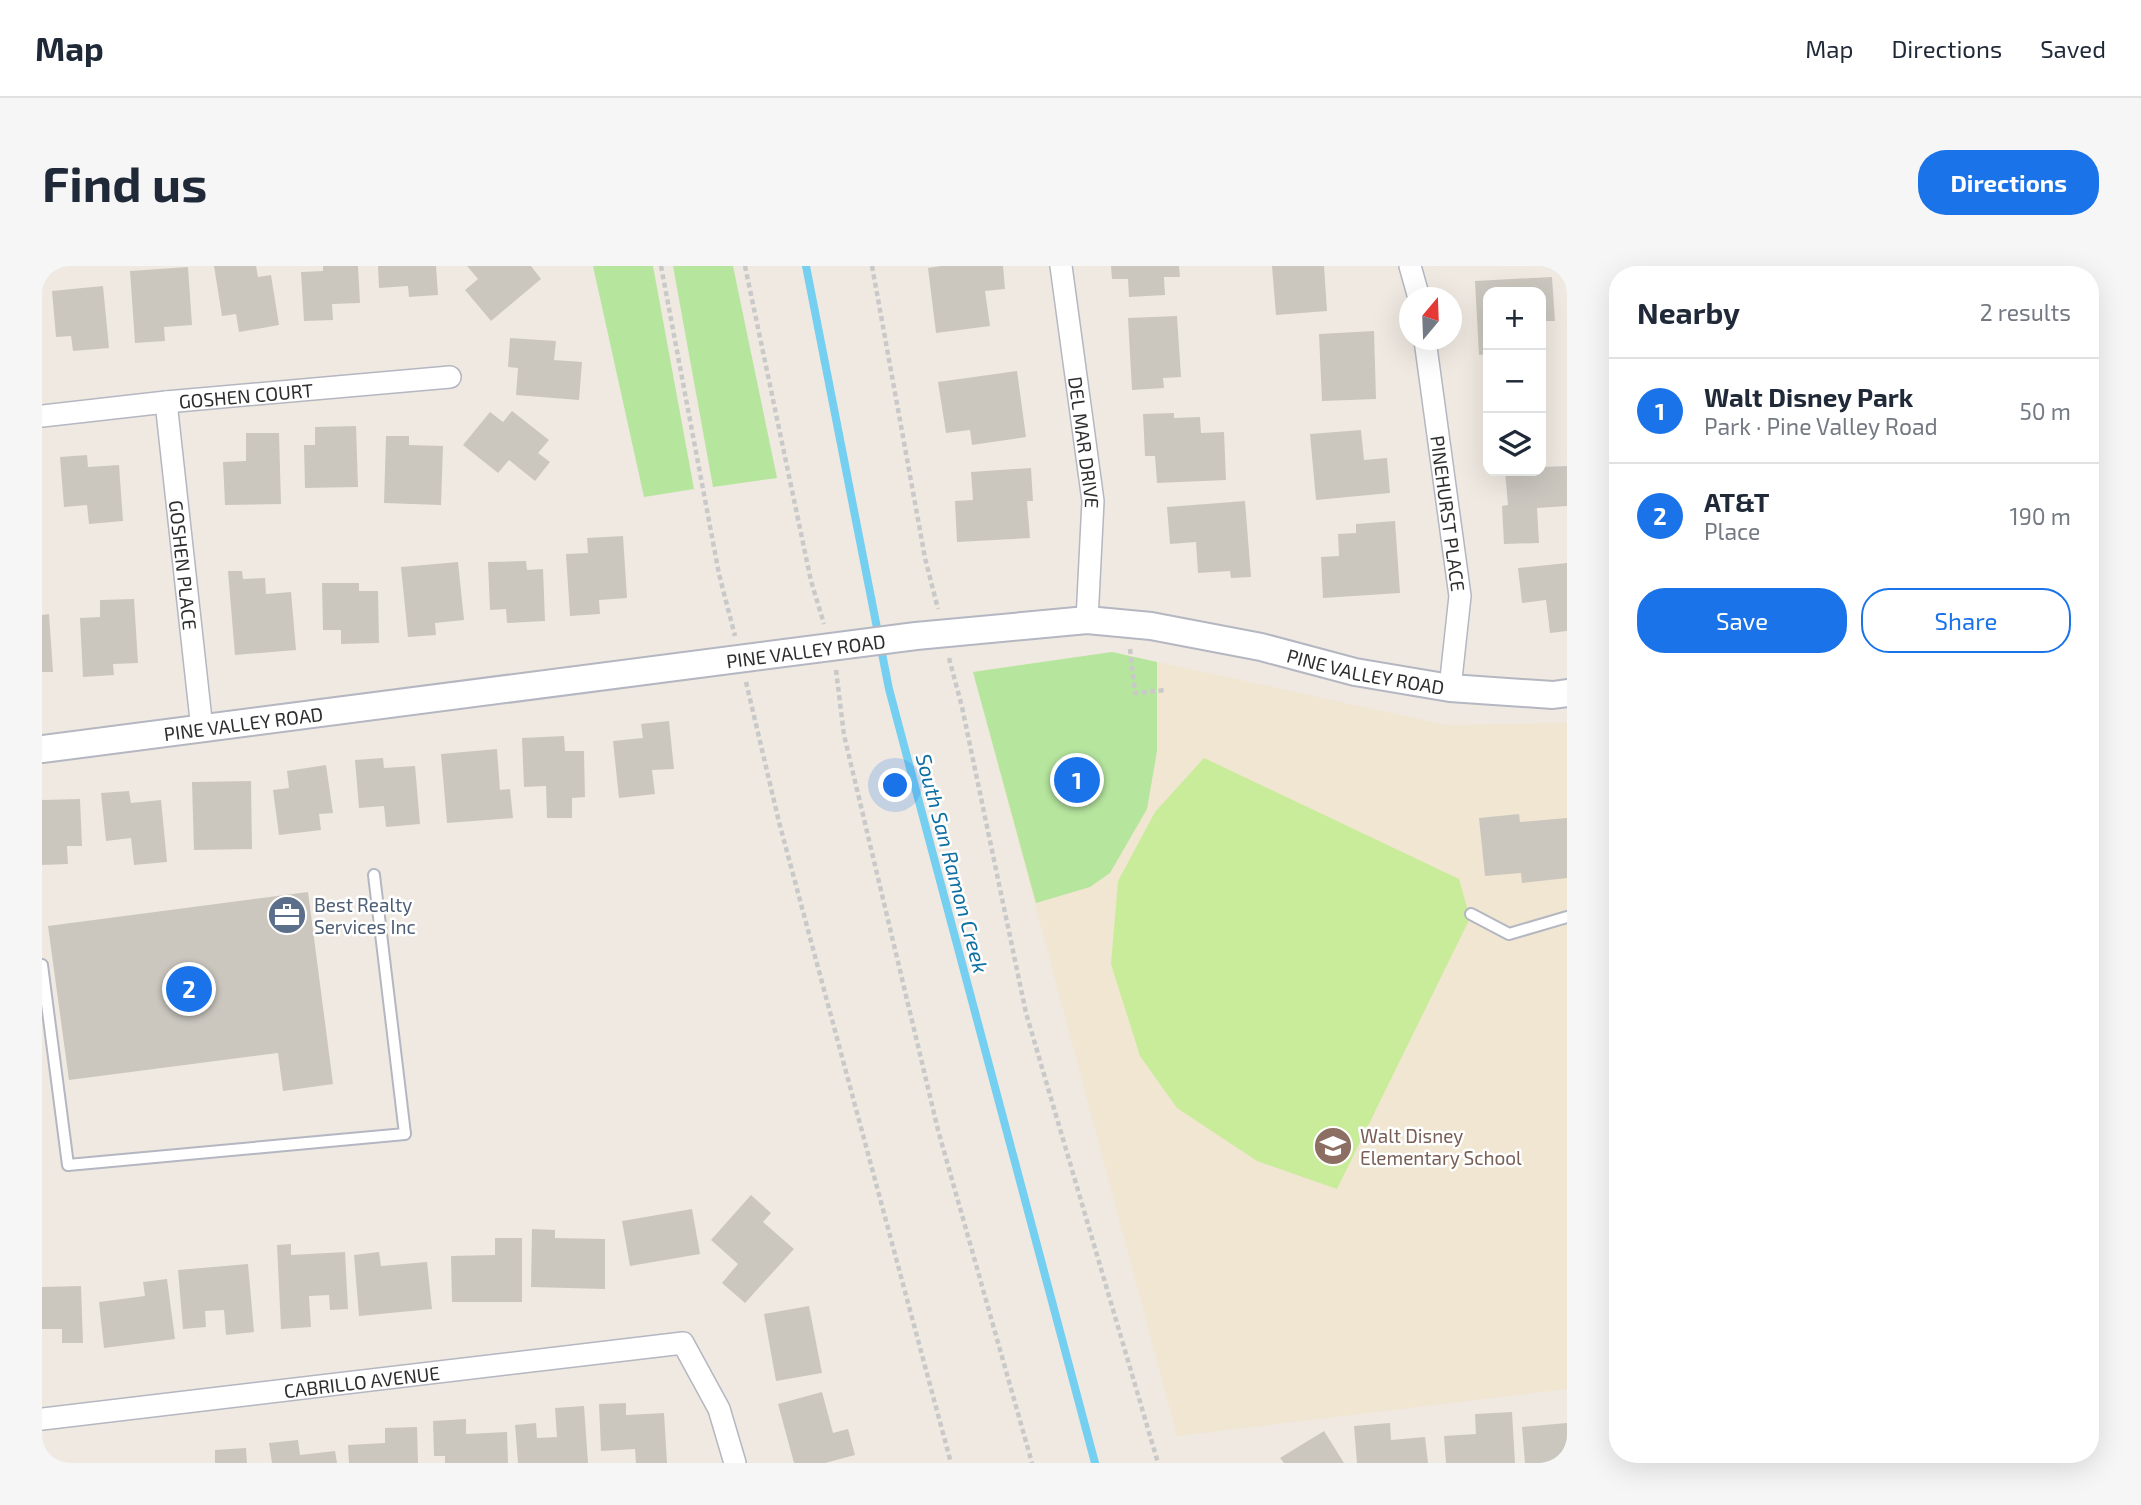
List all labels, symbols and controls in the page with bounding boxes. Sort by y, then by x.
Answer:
text: Map [35,28,104,68]
text: Map [1805,34,1853,63]
text: Directions [1891,34,2002,63]
text: Saved [2040,34,2106,63]
button: Directions [1918,150,2099,215]
text: Find us [42,153,207,212]
north arrow [1399,287,1462,350]
map controls [1483,287,1546,476]
button: + [1483,287,1546,350]
text: Nearby [1637,294,1740,330]
text: 2 results [1980,298,2071,326]
button: − [1483,350,1546,413]
street label: DEL MAR DRIVE [1065,375,1105,509]
street label: GOSHEN COURT [178,378,314,412]
text: Walt Disney Park [1704,381,1913,412]
text: 1 [1655,397,1665,425]
text: 50 m [2020,397,2071,425]
text: Park · Pine Valley Road [1704,412,1938,440]
button: layers [1483,413,1546,476]
street label: PINEHURST PLACE [1427,434,1471,593]
text: AT&T [1704,486,1769,517]
street label: GOSHEN PLACE [165,499,203,631]
text: 2 [1653,502,1667,530]
text: 190 m [2010,502,2071,530]
text: Place [1704,517,1760,545]
button: Save [1637,588,1847,653]
button: Share [1861,588,2071,653]
street label: PINE VALLEY ROAD [725,629,887,672]
street label: PINE VALLEY ROAD [1285,643,1446,698]
street label: PINE VALLEY ROAD [162,701,324,745]
water label: South San Ramon Creek [912,750,994,976]
pin: 1 [1054,754,1100,806]
your location [878,768,912,802]
place label: Best Realty Services Inc [314,893,416,938]
office icon: Best Realty Services Inc [266,894,308,936]
pin: 2 [166,963,212,1015]
place label: Walt Disney Elementary School [1360,1124,1522,1169]
school or university icon: Walt Disney Elementary School [1312,1125,1354,1167]
street label: CABRILLO AVENUE [282,1360,441,1402]

